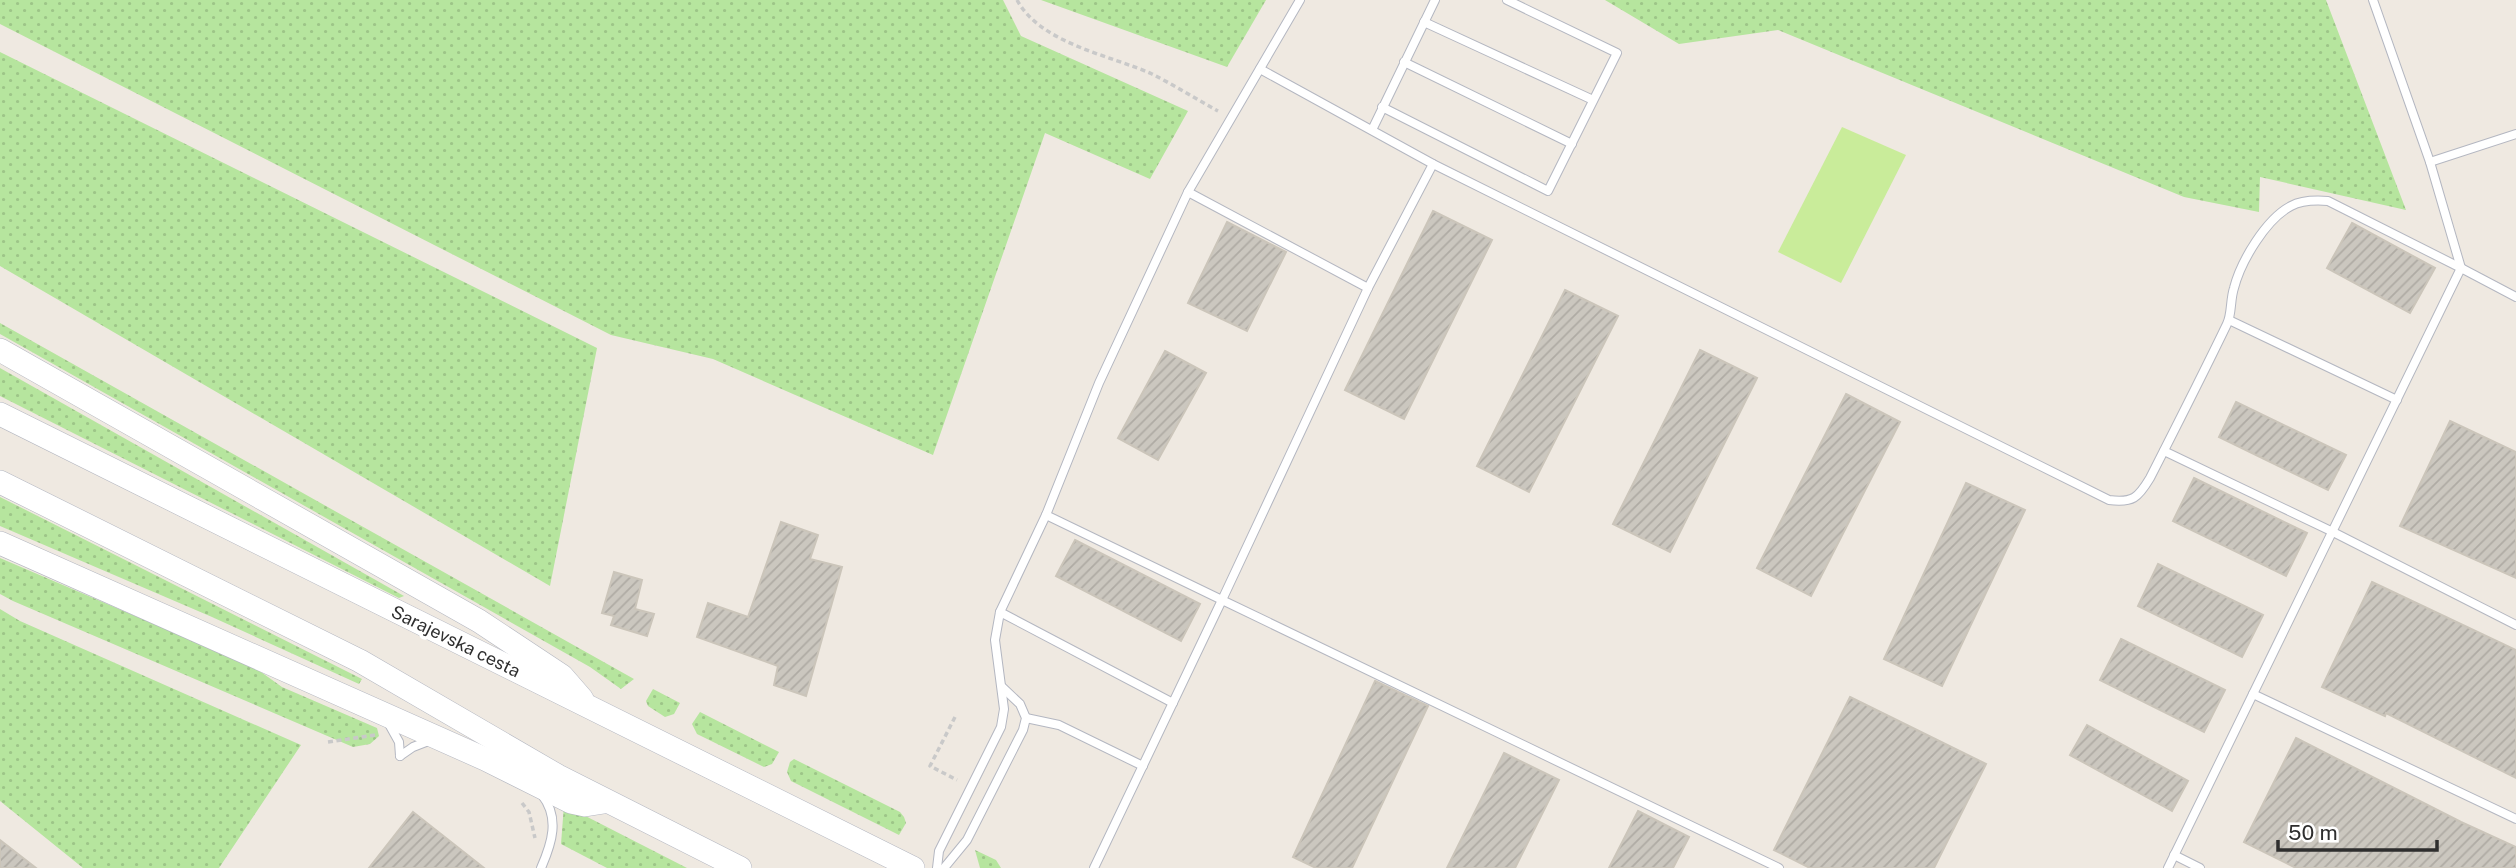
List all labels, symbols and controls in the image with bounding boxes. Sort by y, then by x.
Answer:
street label: Sarajevska cesta [388,601,524,681]
scale bar [2278,808,2437,852]
text: 50 m [2288,820,2338,845]

